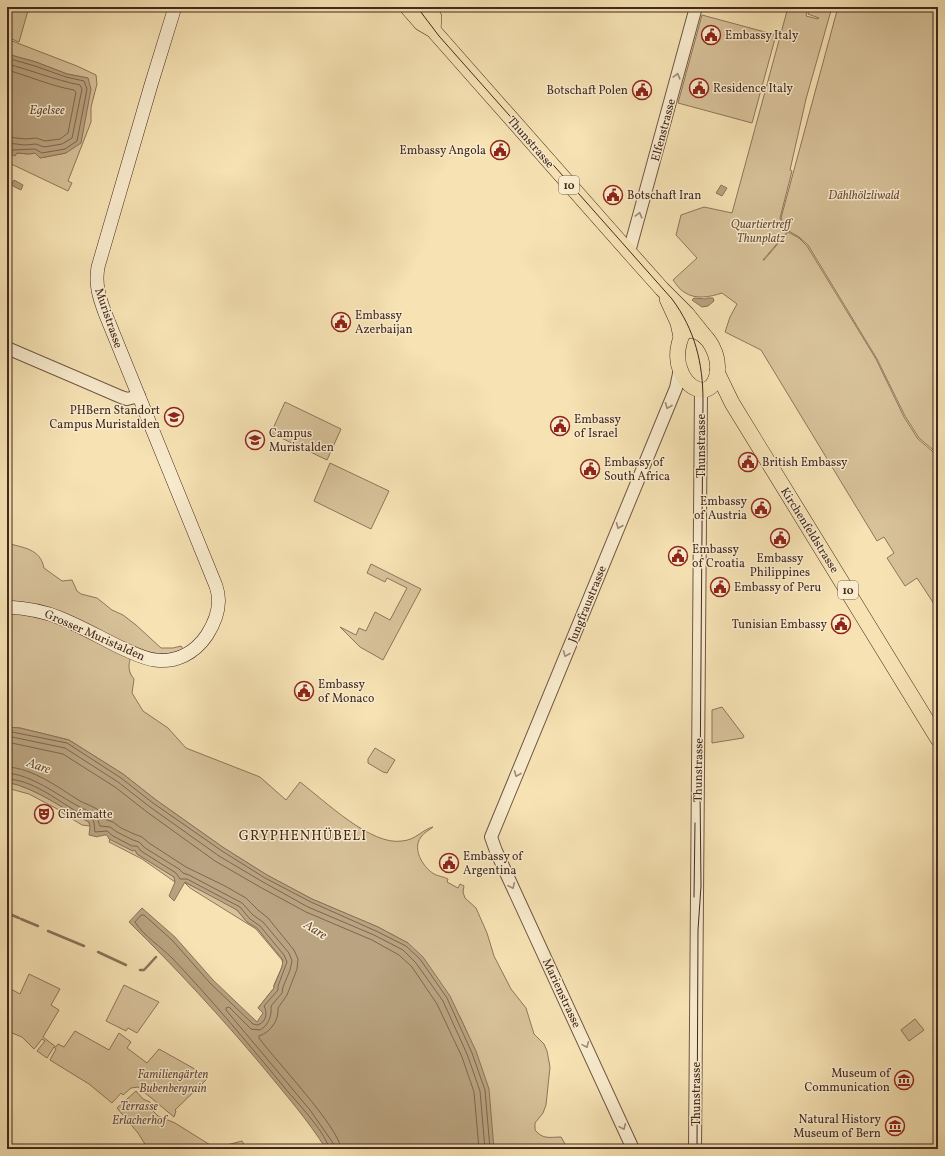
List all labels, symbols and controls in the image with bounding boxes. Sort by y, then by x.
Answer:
public building icon: Embassy Italy [700,24,722,46]
place label: Embassy Italy [725,28,799,44]
one-way arrow [672,73,681,80]
public building icon: Residence Italy [688,77,710,99]
public building icon: Botschaft Polen [631,79,653,101]
place label: Residence Italy [713,81,794,97]
place label: Botschaft Polen [546,83,628,99]
street label: Elfenstrasse [648,97,680,163]
water label: Egelsee [29,102,65,120]
street label: Thunstrasse [503,113,558,172]
public building icon: Embassy Angola [489,139,511,161]
place label: Embassy Angola [399,143,486,159]
road number: 10 [559,176,579,194]
public building icon: Botschaft Iran [602,184,624,206]
place label: Botschaft Iran [627,188,702,204]
park label: Dählhölzliwald [828,188,900,204]
one-way arrow [634,211,643,218]
park label: Quartiertreff Thunplatz [731,217,794,247]
street label: Muristrasse [90,286,126,351]
place label: Embassy Azerbaijan [355,308,413,338]
public building icon: Embassy Azerbaijan [330,311,352,333]
place label: PHBern Standort Campus Muristalden [50,403,160,433]
one-way arrow [665,403,673,410]
school or university icon: PHBern Standort Campus Muristalden [163,406,185,428]
place label: Embassy of Israel [574,412,621,442]
street label: Thunstrasse [694,414,710,478]
public building icon: Embassy of Israel [549,415,571,437]
place label: Campus Muristalden [269,426,334,456]
school or university icon: Campus Muristalden [244,429,266,451]
public building icon: British Embassy [737,451,759,473]
place label: Embassy of South Africa [604,455,670,485]
place label: British Embassy [762,455,848,471]
public building icon: Embassy of South Africa [579,458,601,480]
street label: Kirchenfeldstrasse [776,485,842,577]
place label: Embassy of Austria [694,494,747,524]
public building icon: Embassy of Austria [750,497,772,519]
one-way arrow [616,522,624,530]
public building icon: Embassy Philippines [769,527,791,549]
place label: Embassy of Croatia [692,542,745,572]
public building icon: Embassy of Croatia [667,545,689,567]
place label: Embassy Philippines [750,551,810,581]
street label: Jungfraustrasse [565,563,611,645]
public building icon: Embassy of Peru [709,576,731,598]
place label: Embassy of Peru [734,580,821,596]
road number: 10 [838,581,858,599]
street label: Grosser Muristalden [42,607,147,665]
public building icon: Tunisian Embassy [830,613,852,635]
place label: Tunisian Embassy [732,617,828,633]
one-way arrow [563,650,571,657]
place label: Embassy of Monaco [318,677,374,707]
public building icon: Embassy of Monaco [293,680,315,702]
street label: Thunstrasse [690,737,708,802]
water label: Aare [23,754,53,779]
one-way arrow [514,770,522,777]
theatre icon: Cinématte [33,803,55,825]
place label: Cinématte [58,807,113,823]
district label: GRYPHENHÜBELI [239,827,367,846]
place label: Embassy of Argentina [463,849,524,879]
public building icon: Embassy of Argentina [438,852,460,874]
one-way arrow [507,881,515,889]
water label: Aare [299,916,330,945]
street label: Marienstrasse [538,956,584,1031]
one-way arrow [581,1041,589,1049]
street label: Thunstrasse [689,1062,705,1126]
place label: Museum of Communication [804,1066,892,1096]
park label: Familiengärten Bubenbergrain [138,1067,209,1097]
museum icon: Museum of Communication [893,1069,915,1091]
park label: Terrasse Erlacherhof [112,1099,169,1129]
place label: Natural History Museum of Bern [793,1112,882,1142]
museum icon: Natural History Museum of Bern [884,1115,906,1137]
one-way arrow [618,1123,626,1131]

